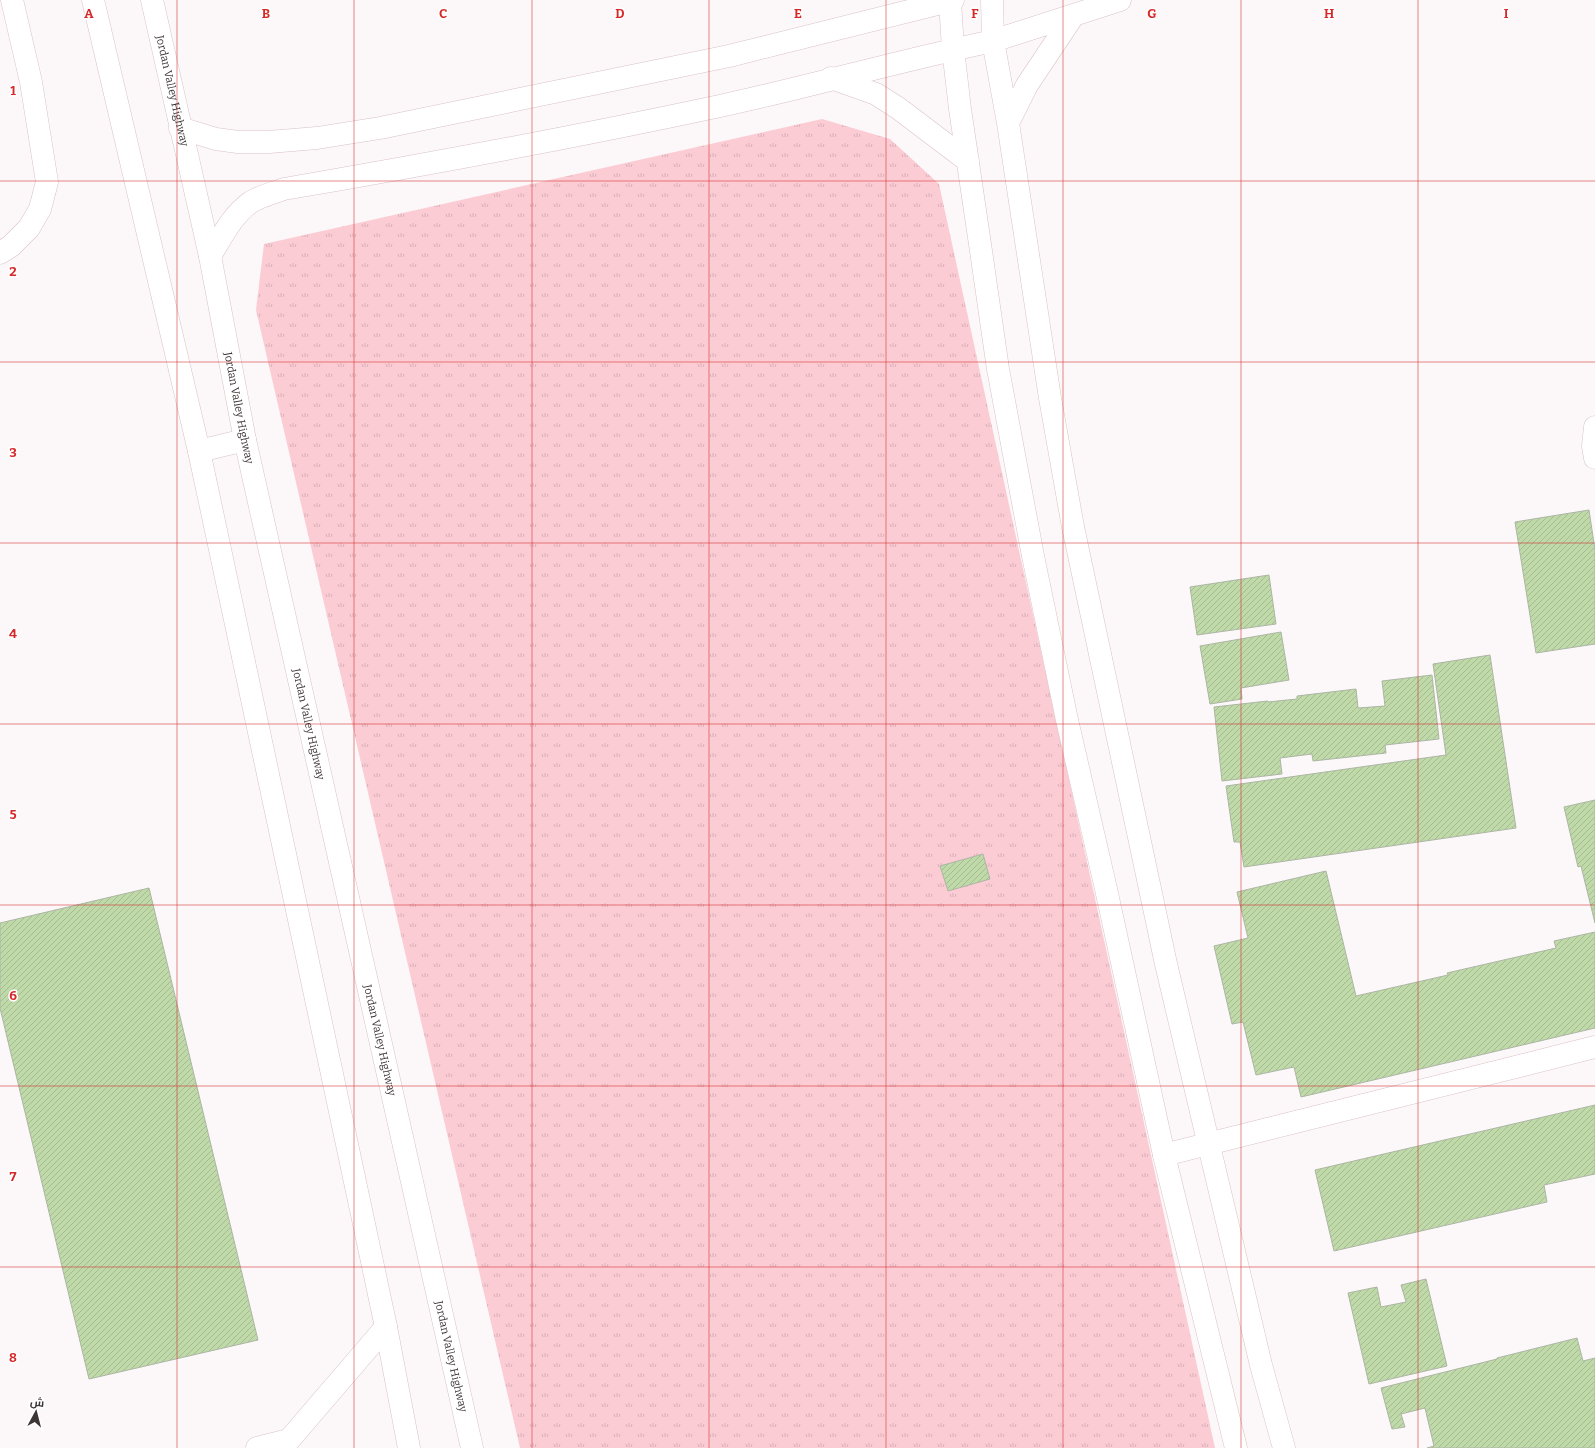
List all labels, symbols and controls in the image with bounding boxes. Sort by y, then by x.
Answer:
text: A [84,6,94,21]
text: B [262,6,270,21]
text: C [439,6,447,21]
text: D [615,6,625,21]
text: E [794,6,802,21]
text: F [971,6,979,21]
text: G [1147,6,1157,21]
text: H [1324,6,1334,21]
text: I [1504,6,1509,21]
street label: Jordan Valley Highway [153,33,191,148]
text: 1 [10,83,16,98]
text: 2 [9,264,17,279]
street label: Jordan Valley Highway [221,350,256,465]
text: 3 [9,445,17,460]
text: 4 [9,626,17,641]
street label: Jordan Valley Highway [289,666,327,781]
text: 5 [9,807,17,822]
street label: Jordan Valley Highway [361,982,399,1097]
text: 6 [9,988,17,1003]
text: 7 [10,1169,17,1184]
street label: Jordan Valley Highway [432,1299,470,1413]
text: 8 [9,1350,17,1365]
north arrow [16,1392,56,1432]
text: ش [29,1395,45,1410]

